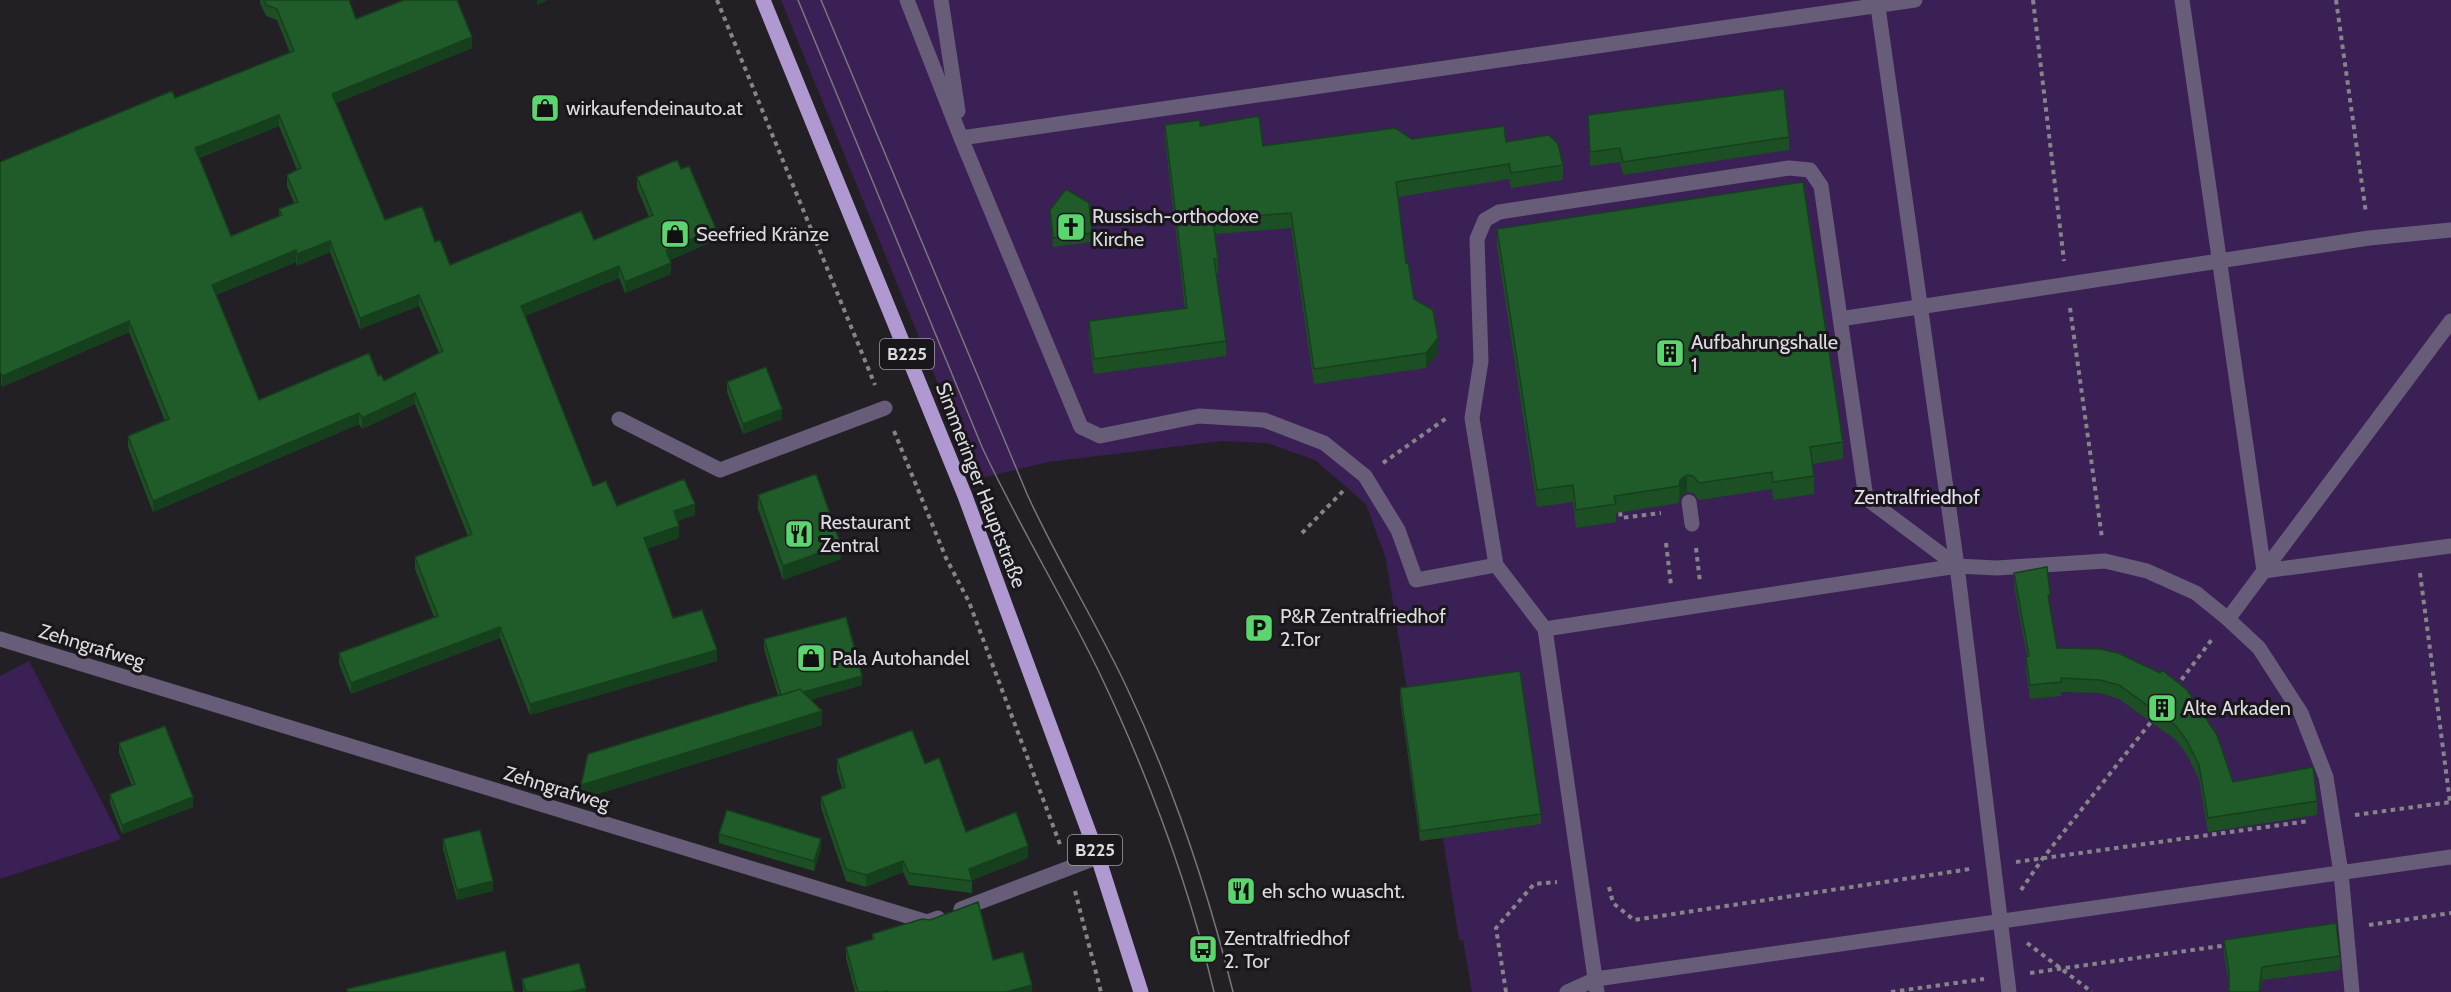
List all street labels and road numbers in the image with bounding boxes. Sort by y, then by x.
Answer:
road number: B225 [880,339,934,369]
street label: Simmeringer Hauptstraße [931,379,1031,591]
street label: Zehngrafweg [36,619,149,674]
street label: Zehngrafweg [501,761,614,816]
road number: B225 [1068,835,1122,865]

